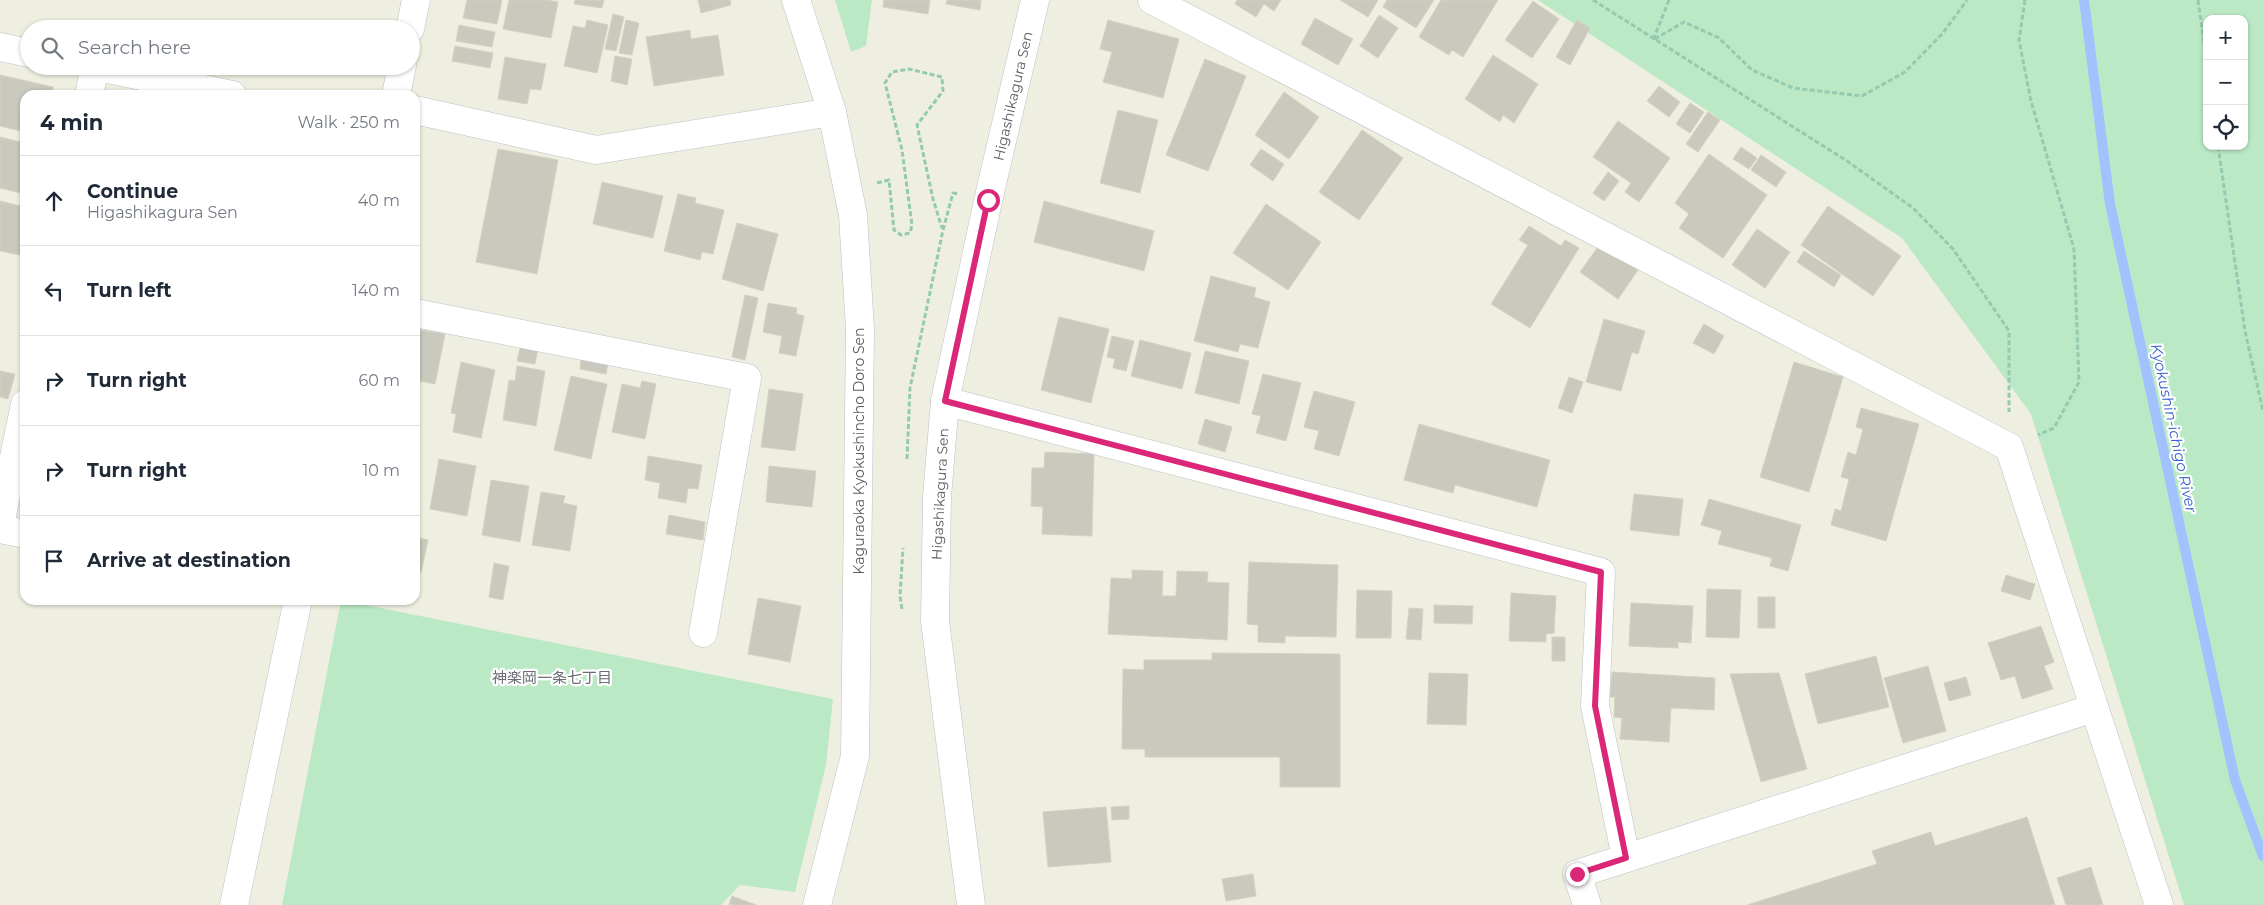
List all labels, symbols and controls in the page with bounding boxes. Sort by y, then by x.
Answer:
map controls [2203,15,2248,150]
button: + [2203,15,2248,60]
search box [20,20,420,75]
street label: Higashikagura Sen [989,30,1037,162]
icon: search [38,34,66,62]
text: Search here [78,36,191,59]
button: − [2203,60,2248,105]
button: locate [2203,105,2248,150]
text: 4 min [40,110,103,135]
text: Walk · 250 m [297,113,400,132]
text: Continue [87,180,178,203]
icon: ahead [40,187,68,215]
route start [977,189,1000,212]
text: 40 m [358,191,400,210]
text: Higashikagura Sen [87,203,238,222]
icon: left [40,277,68,305]
text: Turn left [87,279,172,302]
text: 140 m [352,281,400,300]
street label: Kaguraoka Kyokushincho Doro Sen [850,328,868,574]
water label: Kyokushin-ichigo River [2147,342,2201,515]
icon: right [40,367,68,395]
text: Turn right [87,369,187,392]
text: 60 m [358,371,400,390]
street label: Higashikagura Sen [928,428,952,560]
icon: right [40,457,68,485]
text: Turn right [87,459,187,482]
text: 10 m [362,461,400,480]
icon: arrive [40,547,68,575]
text: Arrive at destination [87,549,291,572]
district label: 神楽岡一条七丁目 [492,668,612,687]
route end [1566,863,1589,886]

